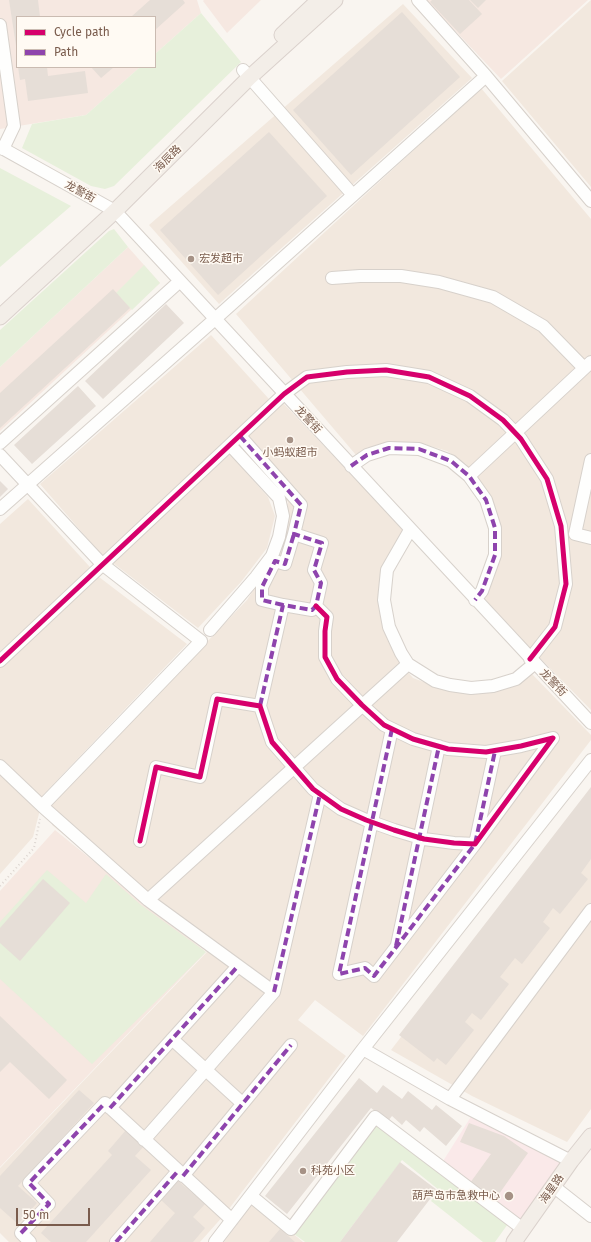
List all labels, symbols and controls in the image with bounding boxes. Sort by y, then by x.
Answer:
legend [16,16,156,68]
text: Cycle path [54,25,110,39]
text: Path [54,45,78,59]
street label: 海辰路 [152,143,184,175]
street label: 龙警街 [62,178,98,206]
place label: 宏发超市 [199,252,243,266]
marker: 宏发超市 [186,254,196,264]
street label: 龙警街 [292,403,324,437]
marker: 小蚂蚁超市 [285,435,295,445]
place label: 小蚂蚁超市 [263,446,317,460]
street label: 龙警街 [537,667,569,699]
place label: 科苑小区 [311,1164,355,1178]
marker: 科苑小区 [298,1166,308,1176]
street label: 海星路 [537,1172,567,1206]
place label: 葫芦岛市急救中心 [412,1189,500,1203]
marker: 葫芦岛市急救中心 [503,1190,515,1202]
scale bar [18,1200,92,1226]
text: 50 m [23,1208,49,1222]

